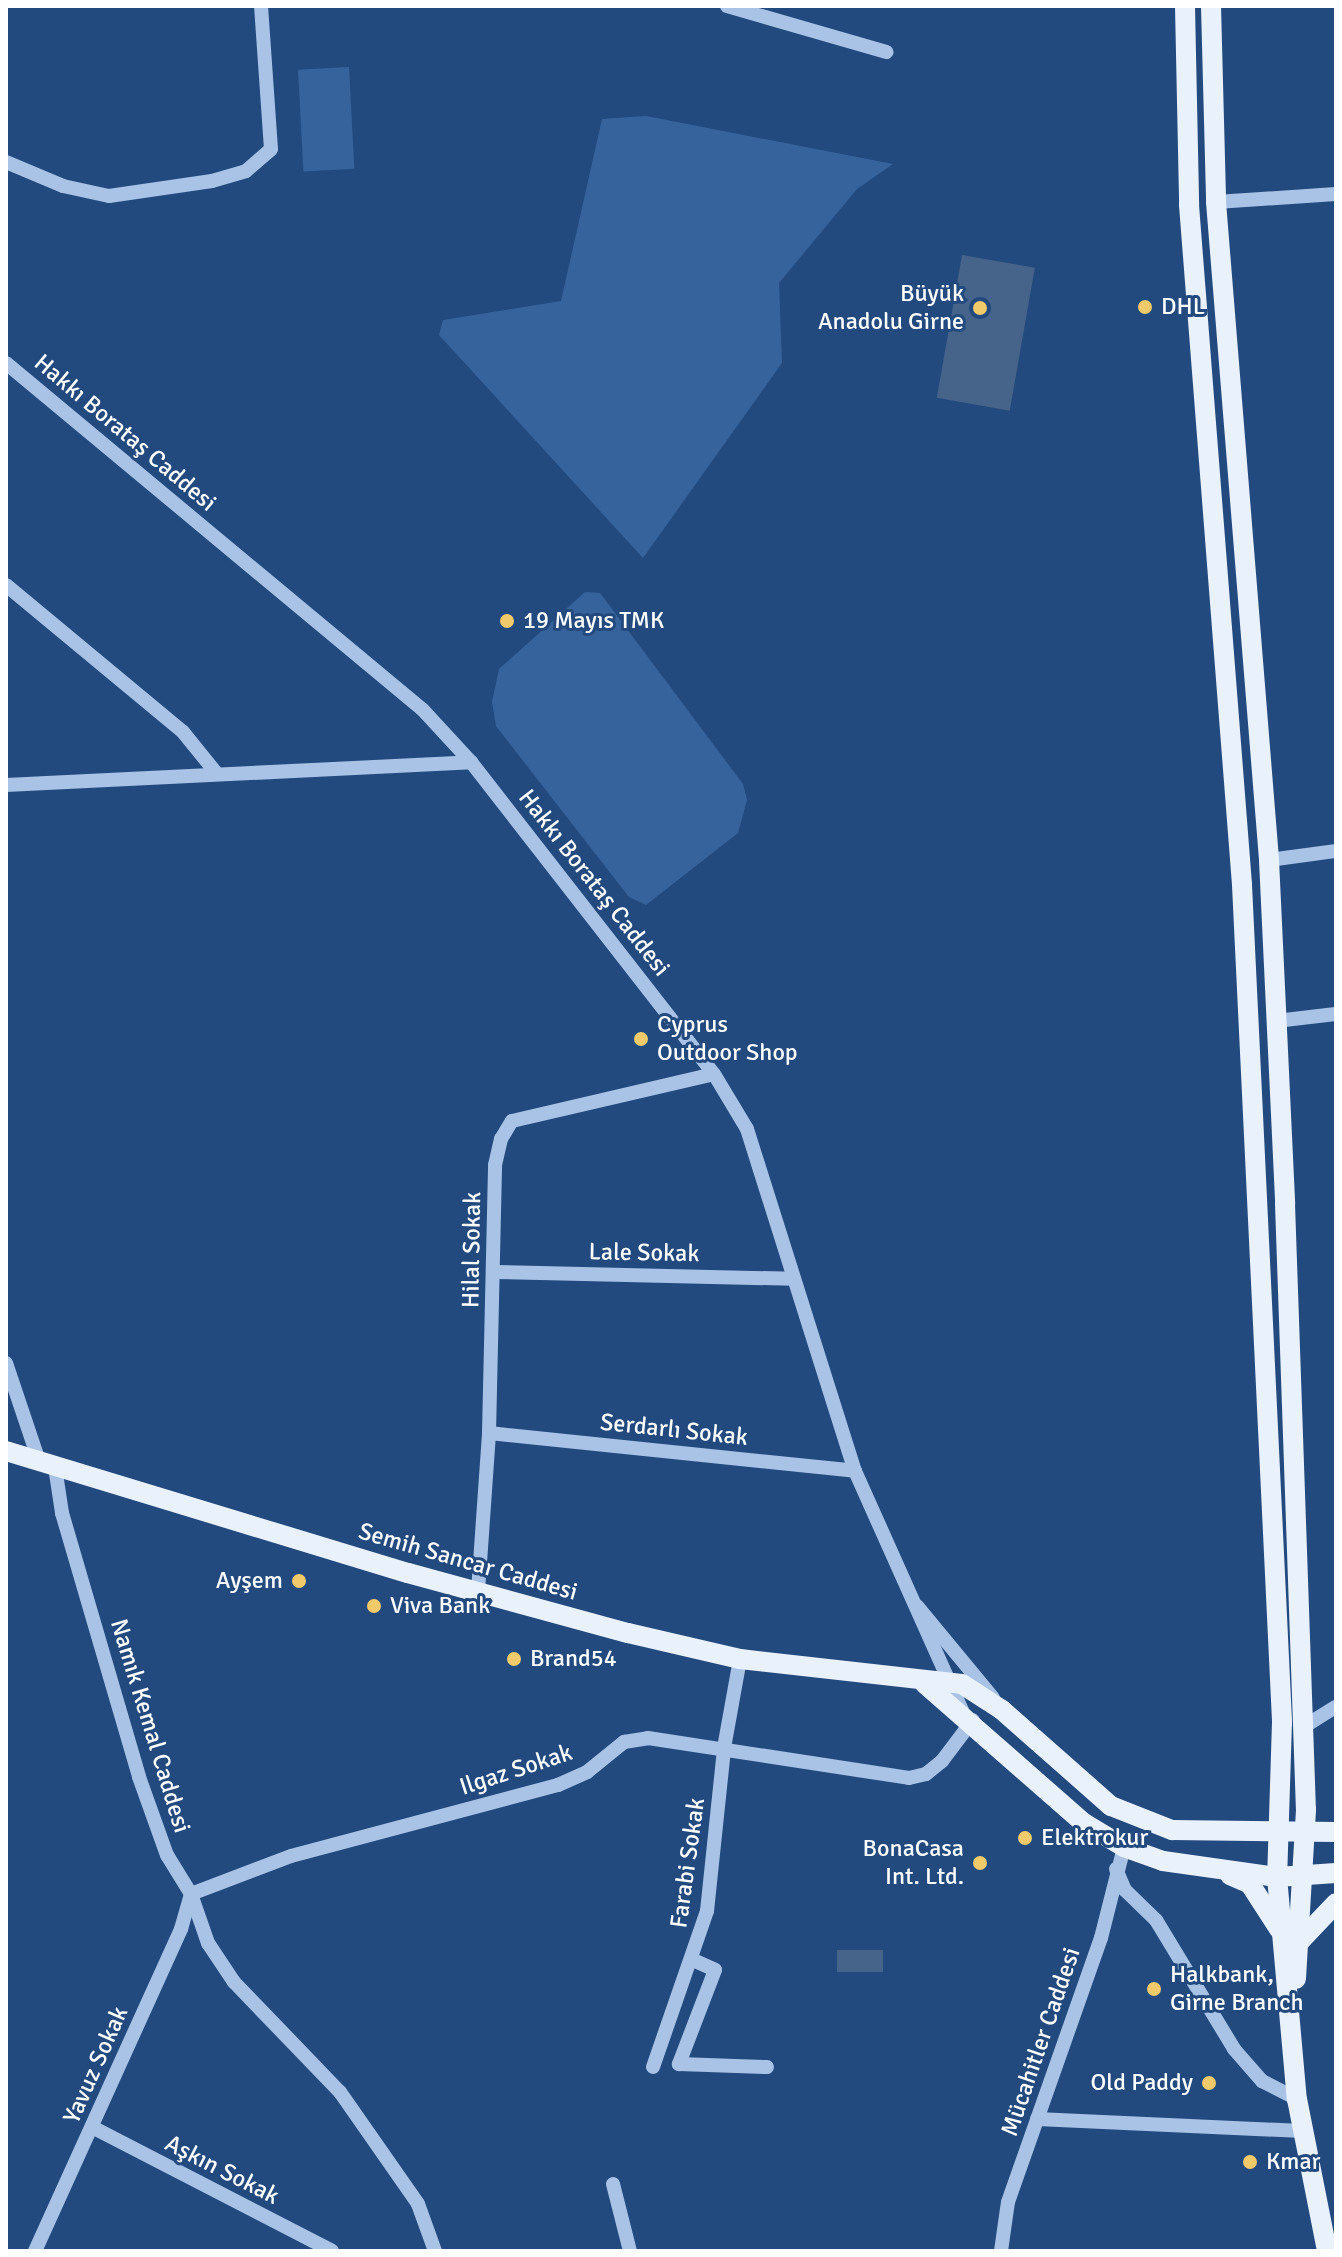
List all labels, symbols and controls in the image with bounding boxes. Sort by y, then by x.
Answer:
place label: Büyük Anadolu Girne [818,280,964,336]
place label: DHL [1161,293,1205,321]
marker: DHL [1136,298,1154,316]
marker: Büyük Anadolu Girne [971,299,989,317]
street label: Hakkı Borataş Caddesi [28,348,222,518]
place label: 19 Mayıs TMK [523,607,664,635]
marker: 19 Mayıs TMK [498,612,516,630]
street label: Hakkı Borataş Caddesi [512,784,676,982]
place label: Cyprus Outdoor Shop [657,1011,798,1067]
marker: Cyprus Outdoor Shop [632,1030,650,1048]
street label: Hilal Sokak [457,1192,487,1308]
street label: Lale Sokak [588,1238,700,1268]
street label: Serdarlı Sokak [599,1408,749,1452]
street label: Semih Sancar Caddesi [355,1517,581,1607]
place label: Ayşem [216,1567,283,1595]
marker: Ayşem [290,1572,308,1590]
place label: Viva Bank [390,1592,490,1620]
marker: Viva Bank [365,1597,383,1615]
street label: Namık Kemal Caddesi [104,1616,196,1836]
place label: Brand54 [530,1645,617,1673]
marker: Brand54 [505,1650,523,1668]
street label: Ilgaz Sokak [456,1738,576,1802]
street label: Farabi Sokak [665,1796,711,1930]
place label: Elektrokur [1041,1824,1148,1852]
marker: Elektrokur [1016,1829,1034,1847]
place label: BonaCasa Int. Ltd. [863,1835,964,1891]
marker: BonaCasa Int. Ltd. [971,1854,989,1872]
street label: Mücahitler Caddesi [995,1944,1087,2140]
place label: Halkbank, Girne Branch [1170,1961,1304,2017]
marker: Halkbank, Girne Branch [1145,1980,1163,1998]
street label: Yavuz Sokak [57,2002,135,2128]
place label: Old Paddy [1090,2069,1193,2097]
marker: Old Paddy [1200,2074,1218,2092]
street label: Aşkın Sokak [160,2129,284,2211]
place label: Kmar [1266,2148,1320,2176]
marker: Kmar [1241,2153,1259,2171]

